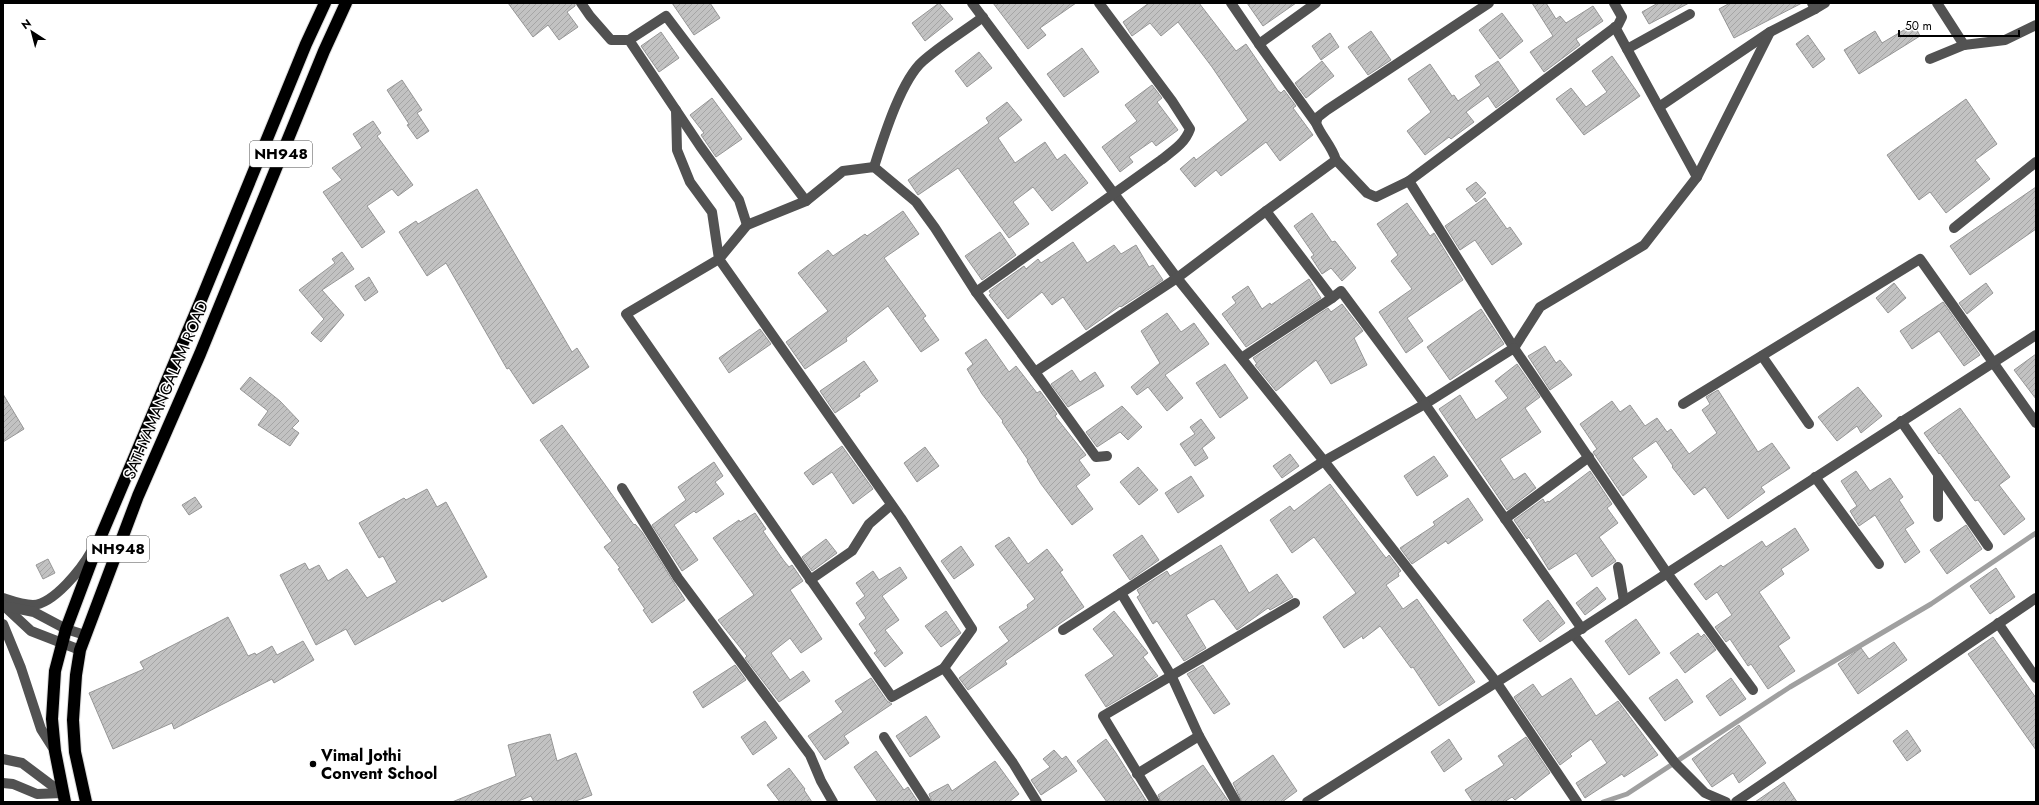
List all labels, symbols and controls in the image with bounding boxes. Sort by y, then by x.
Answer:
north arrow [12,12,52,52]
scale bar [1899,12,2019,38]
text: N [18,15,34,33]
text: 50 m [1905,17,1932,35]
road number: NH948 [250,141,312,167]
street label: SATHYAMANGALAM ROAD [118,297,214,483]
road number: NH948 [87,536,149,562]
place label: Vimal Jothi Convent School [320,744,437,785]
marker: Vimal Jothi Convent School [308,759,318,769]

